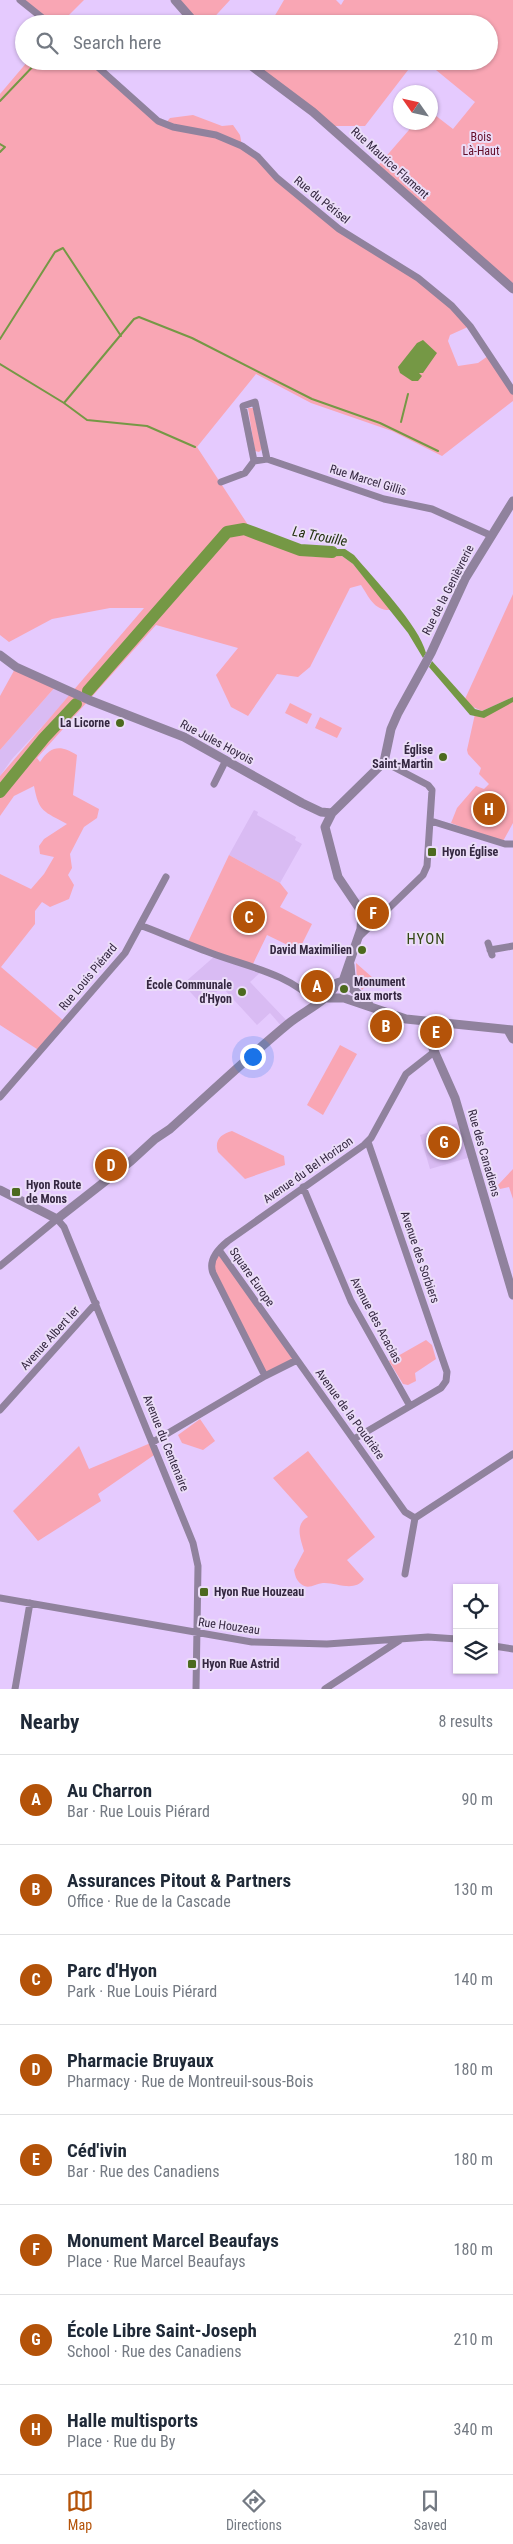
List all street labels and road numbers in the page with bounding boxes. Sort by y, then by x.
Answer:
street label: Rue Maurice Flament [348,124,432,202]
street label: Rue du Périsel [291,173,353,227]
street label: Rue Marcel Gillis [328,462,408,498]
street label: Rue de la Genièvrerie [419,542,477,637]
street label: Rue Jules Hoyois [178,717,256,767]
street label: Rue Louis Piérard [56,941,120,1013]
street label: Rue des Canadiens [465,1108,503,1198]
street label: Avenue du Bel Horizon [260,1134,356,1206]
street label: Avenue des Sorbiers [398,1209,442,1305]
street label: Square Europe [227,1245,278,1309]
street label: Avenue des Acacias [348,1275,404,1365]
street label: Avenue Albert Ier [18,1303,83,1373]
street label: Avenue de la Poudrière [312,1366,388,1462]
street label: Avenue du Centenaire [140,1393,192,1494]
street label: Rue Houzeau [197,1615,261,1637]

